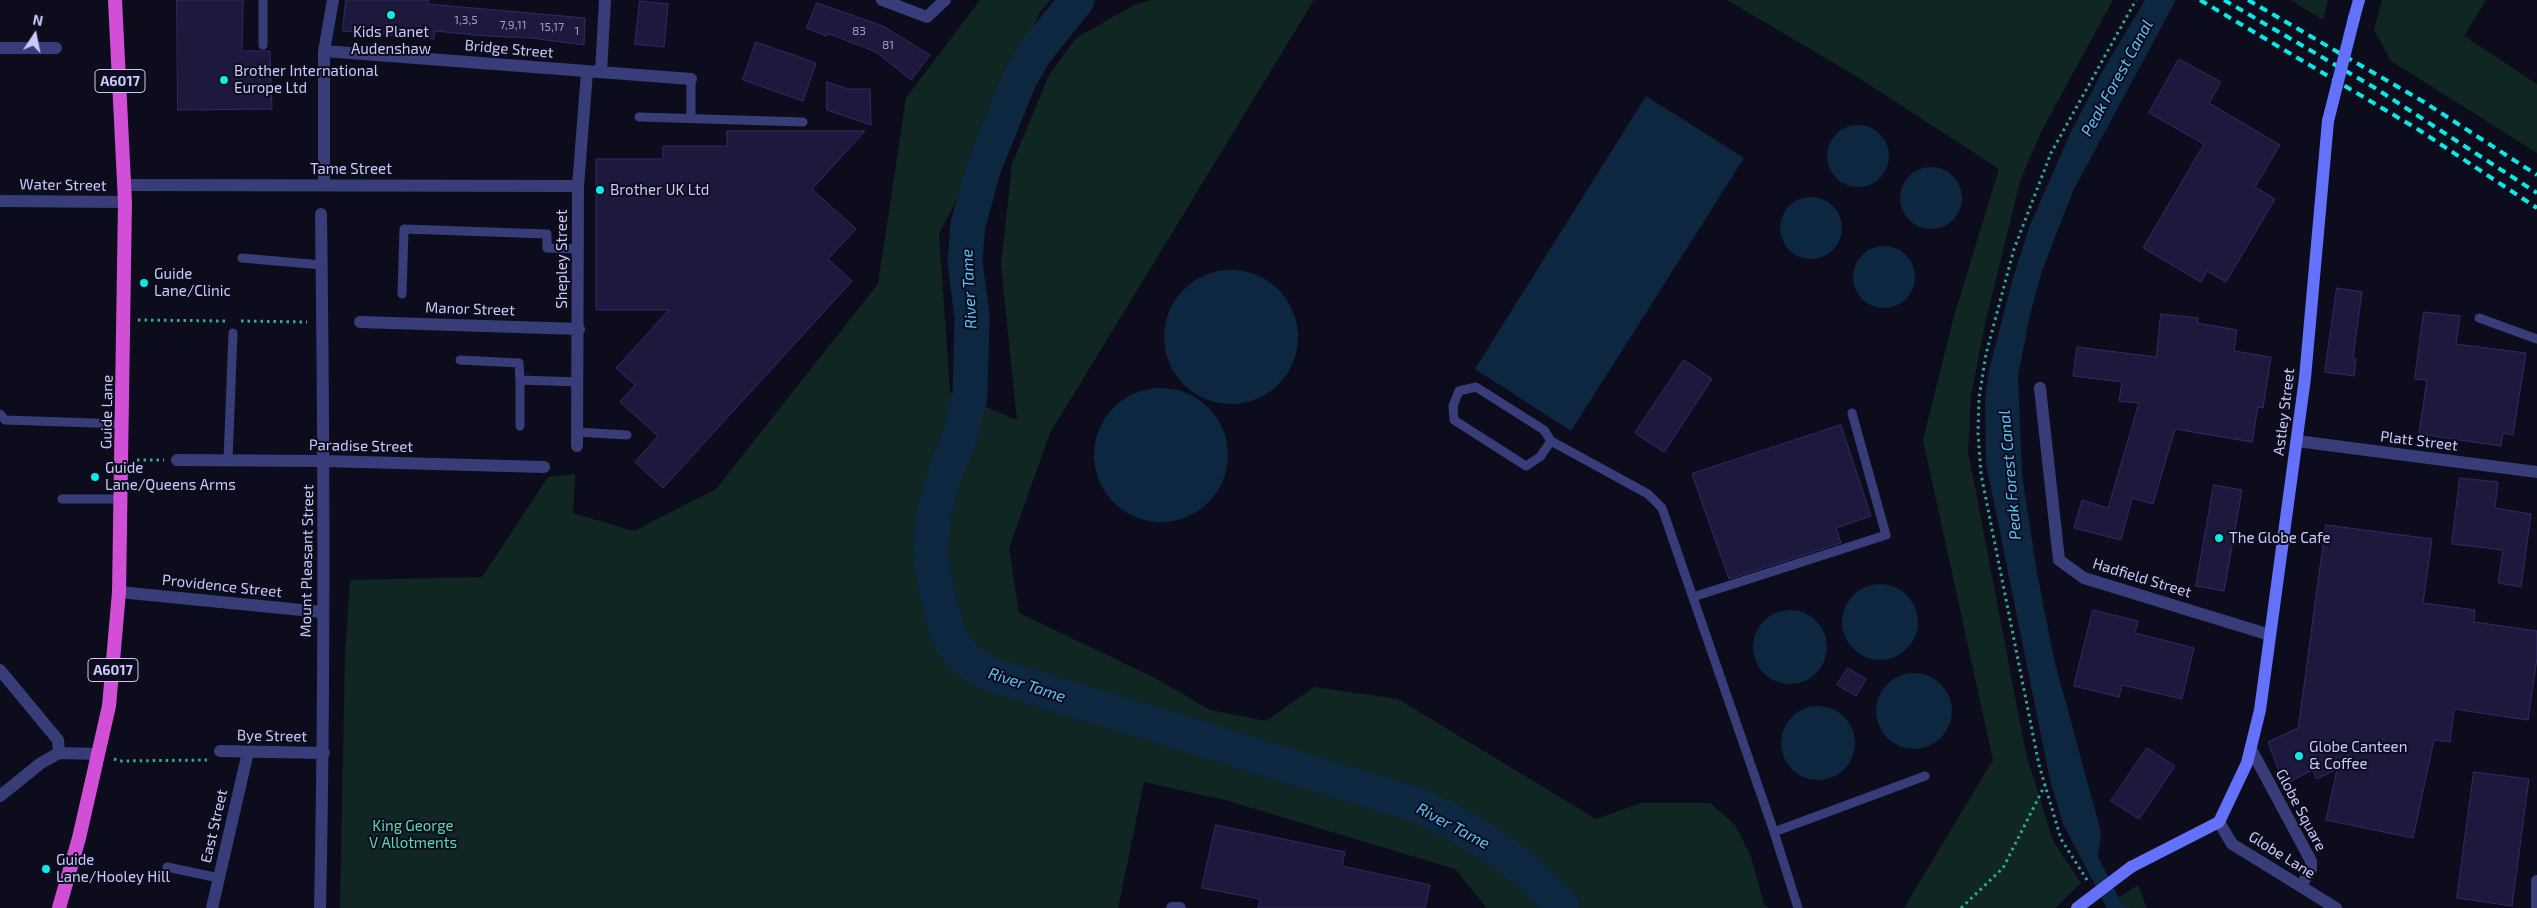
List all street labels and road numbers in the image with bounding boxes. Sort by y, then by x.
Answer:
street label: Bridge Street [464,36,554,62]
road number: A6017 [95,70,145,92]
street label: Tame Street [310,160,392,178]
street label: Water Street [19,175,107,195]
street label: Shepley Street [553,209,571,309]
street label: Manor Street [425,298,515,320]
street label: Astley Street [2270,367,2298,457]
street label: Guide Lane [97,375,117,449]
street label: Platt Street [2379,427,2459,455]
street label: Paradise Street [309,436,413,456]
street label: Mount Pleasant Street [297,484,317,638]
street label: Hadfield Street [2091,554,2193,602]
street label: Providence Street [161,571,283,601]
road number: A6017 [88,658,138,682]
street label: Bye Street [237,726,307,746]
street label: Globe Square [2272,766,2330,854]
street label: East Street [197,787,231,865]
street label: Globe Lane [2245,827,2319,883]

